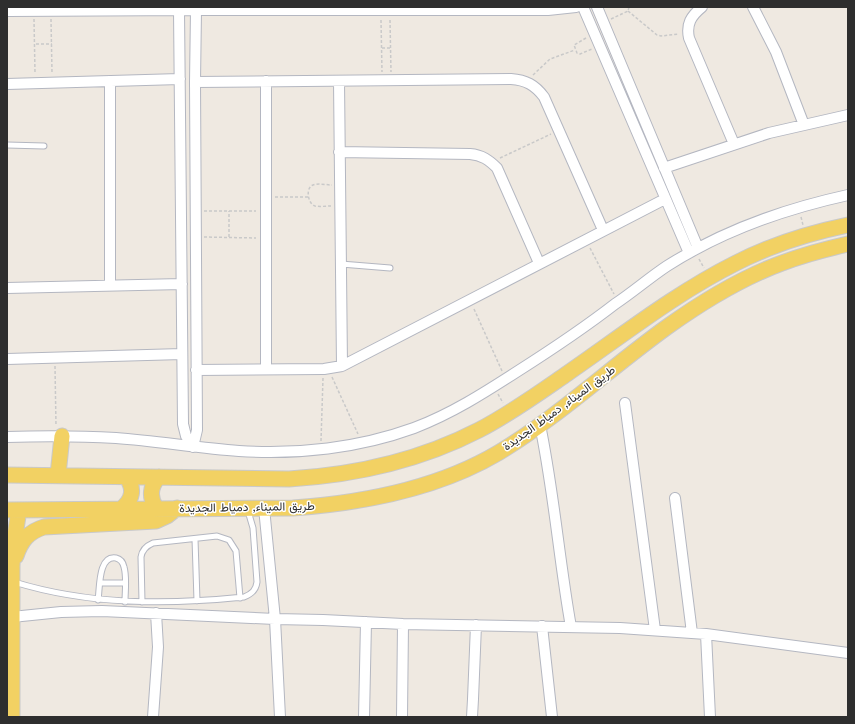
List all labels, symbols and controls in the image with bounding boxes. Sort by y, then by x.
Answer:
street label: طريق الميناء, دمياط الجديدة [500,362,619,454]
street label: طريق الميناء, دمياط الجديدة [179,499,315,516]

